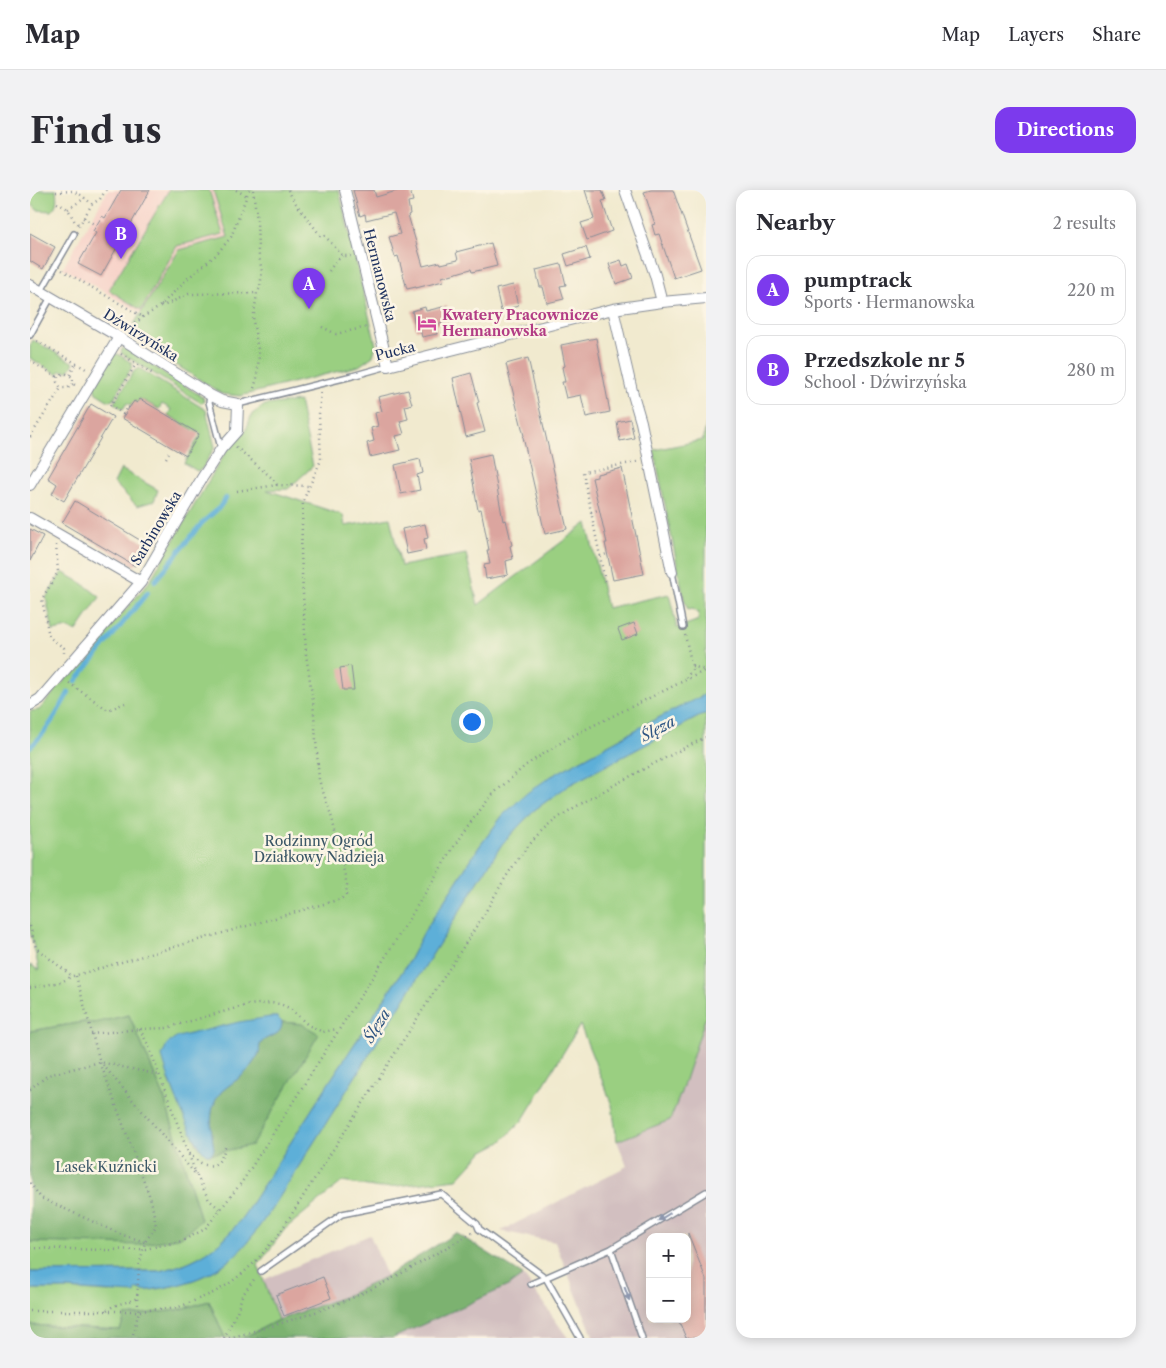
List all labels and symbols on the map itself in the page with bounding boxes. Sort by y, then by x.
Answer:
pin: B [105,218,137,259]
street label: Hermanowska [360,227,400,324]
pin: A [293,268,325,309]
street label: Dźwirzyńska [100,305,182,366]
place label: Kwatery Pracownicze Hermanowska [442,306,598,340]
hotel icon: Kwatery Pracownicze Hermanowska [416,312,438,334]
street label: Pucka [373,337,417,365]
street label: Sarbinowska [127,487,186,569]
your location [459,709,485,735]
water label: Ślęza [636,712,678,746]
park label: Rodzinny Ogród Działkowy Nadzieja [254,832,385,866]
water label: Ślęza [358,1005,394,1047]
park label: Lasek Kuźnicki [55,1158,157,1176]
one-way arrow [657,1212,671,1222]
one-way arrow [623,1286,631,1301]

